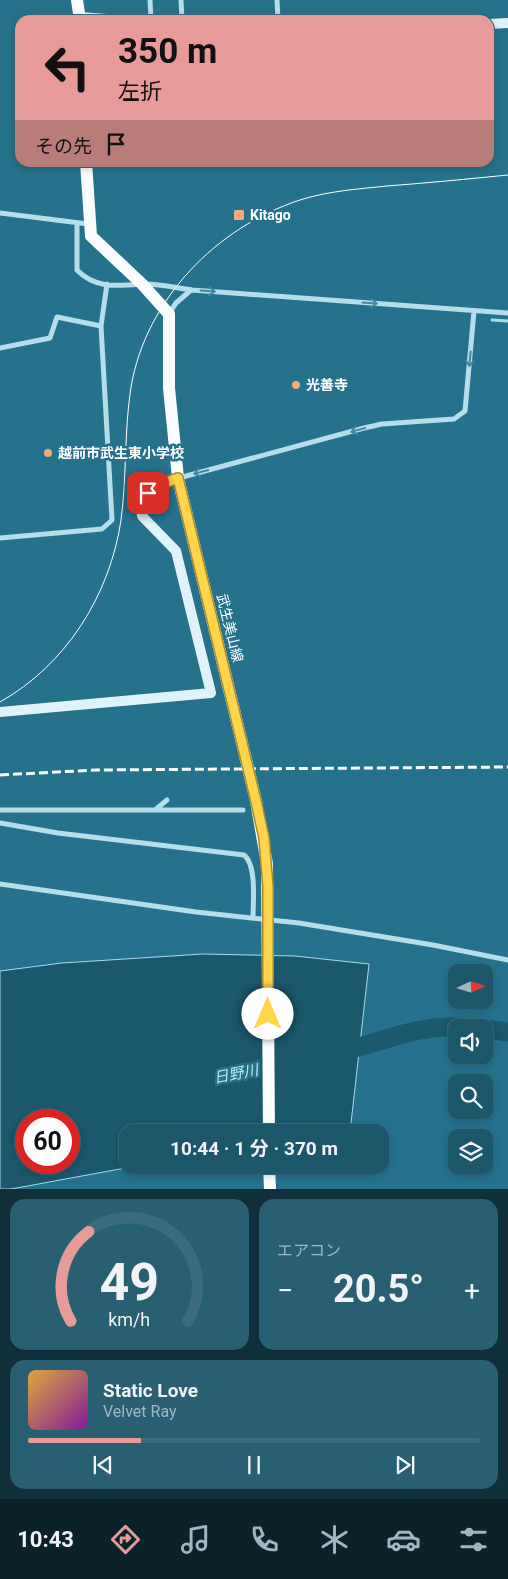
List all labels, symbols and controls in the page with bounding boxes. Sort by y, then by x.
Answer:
text: 350 m [118,31,217,72]
icon: left [35,35,100,100]
text: 左折 [118,79,162,104]
icon: arrive [102,130,130,158]
text: その先 [35,135,92,158]
place label: Kitago [250,207,291,223]
marker: Kitago [232,208,246,222]
one-way arrow [200,287,216,296]
one-way arrow [362,298,378,308]
one-way arrow [465,351,475,367]
place label: 光善寺 [306,377,348,393]
marker: 光善寺 [290,379,302,391]
one-way arrow [351,425,367,435]
place label: 越前市武生東小学校 [58,445,184,461]
marker: 越前市武生東小学校 [42,447,54,459]
one-way arrow [194,467,210,477]
pin [127,472,169,514]
icon: arrive [134,479,162,507]
street label: 武生美山線 [214,592,246,664]
north arrow [448,964,492,1009]
map controls [448,964,493,1174]
position arrow [241,987,293,1039]
button: sound [448,1019,493,1064]
water label: 日野川 [212,1060,262,1087]
button: search [448,1074,493,1119]
speed limit sign: 60 [15,1109,80,1174]
button: layers [448,1129,493,1174]
text: 10:44 · 1 分 · 370 m [170,1137,338,1160]
text: エアコン [277,1241,341,1260]
text: 49 [100,1252,159,1313]
text: 20.5° [333,1267,424,1311]
text: − [277,1274,293,1307]
text: + [464,1274,480,1307]
text: km/h [109,1309,150,1330]
text: Static Love [103,1379,198,1402]
text: Velvet Ray [103,1402,177,1421]
icon: previous [89,1451,117,1479]
icon: pause [240,1451,268,1479]
icon: next [391,1451,419,1479]
icon: directions [108,1522,143,1557]
icon: music [178,1522,213,1557]
icon: phone [247,1522,282,1557]
icon: climate [317,1522,352,1557]
icon: car [386,1522,421,1557]
icon: filters [456,1522,491,1557]
text: 10:43 [17,1527,74,1552]

